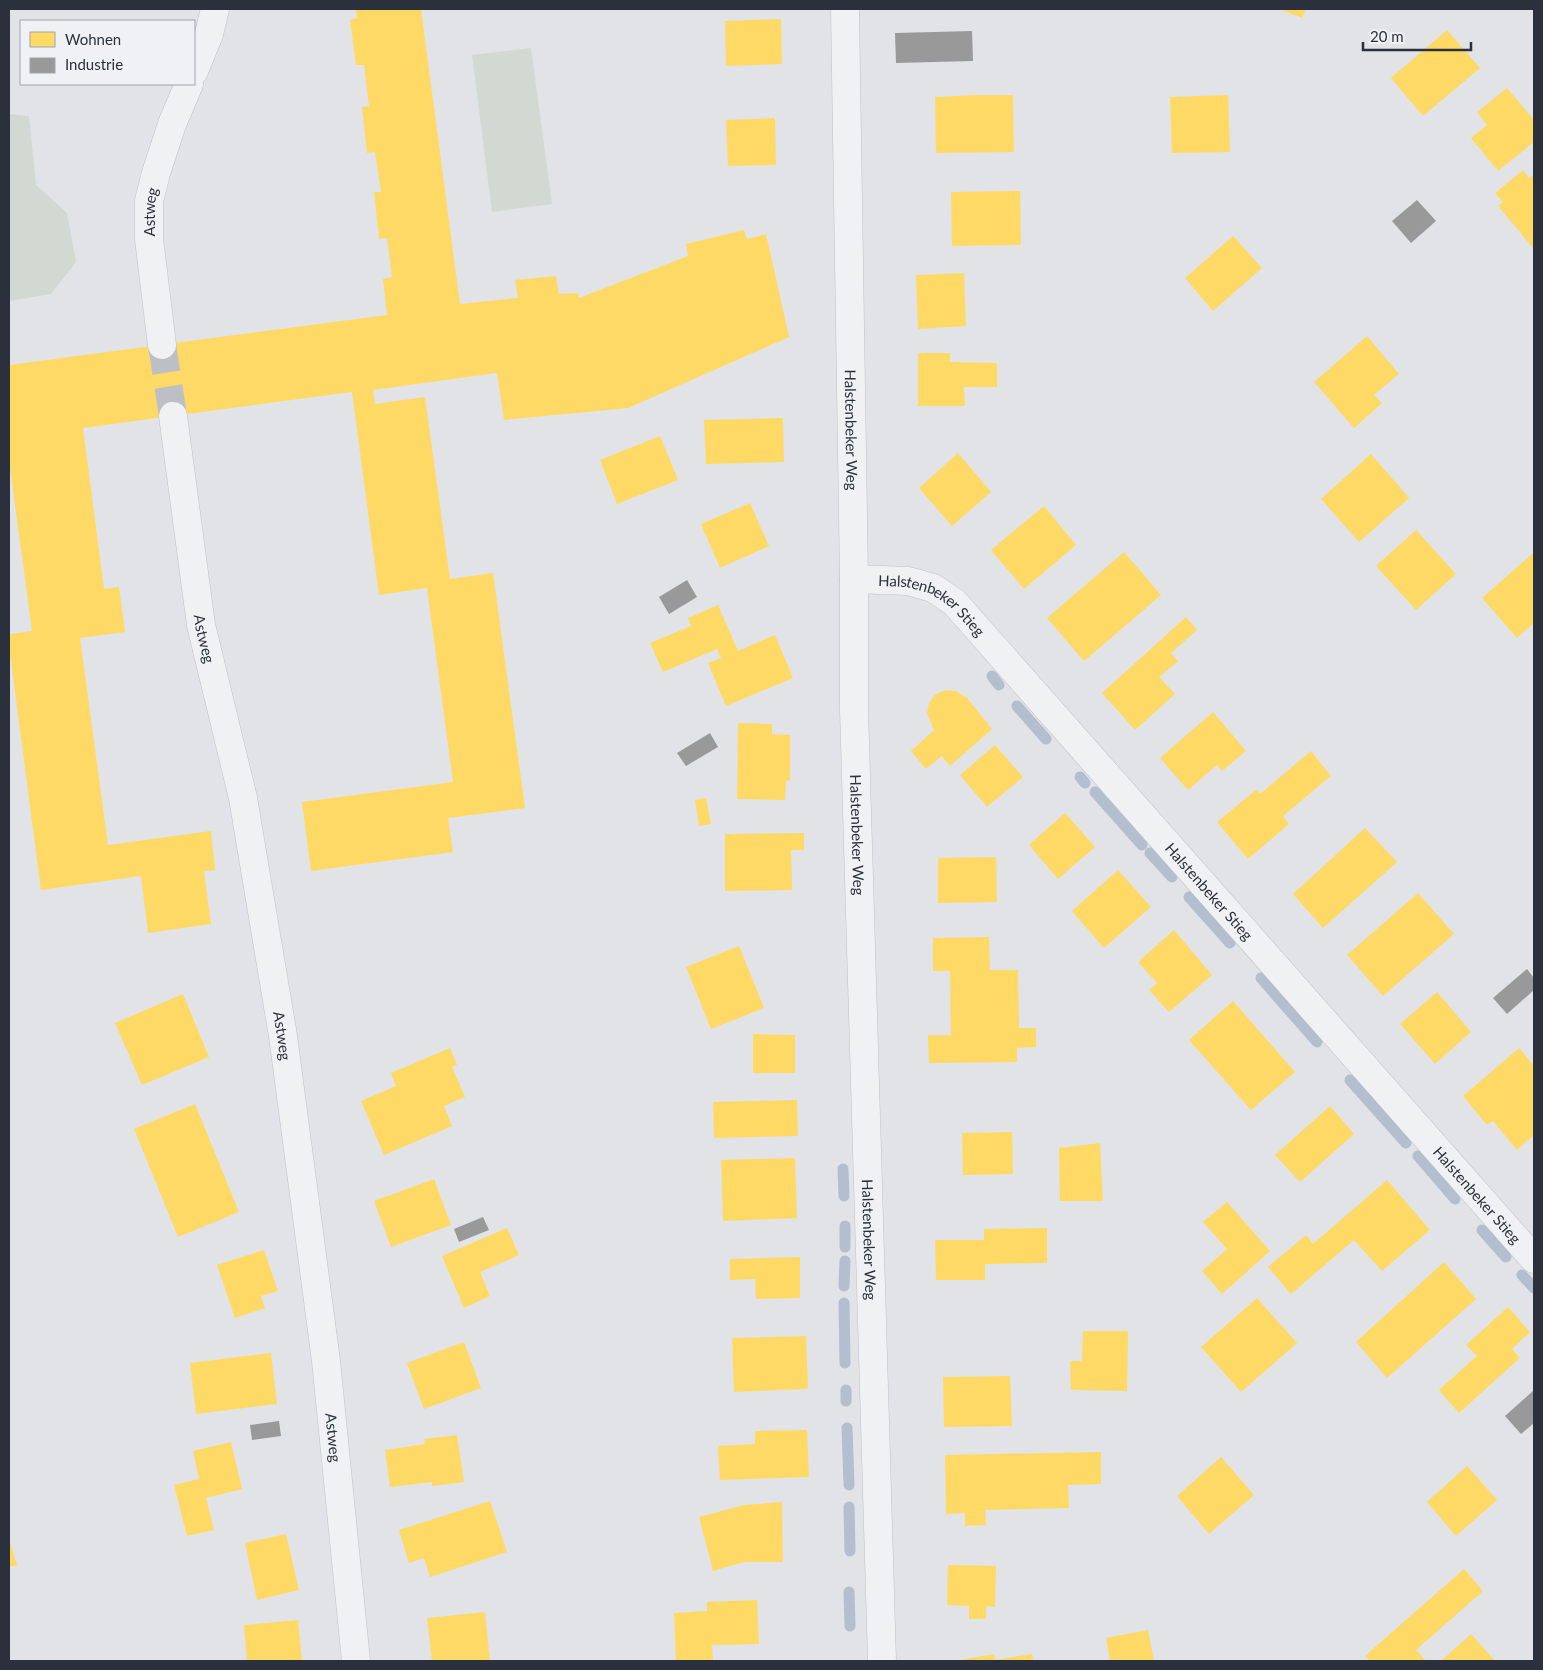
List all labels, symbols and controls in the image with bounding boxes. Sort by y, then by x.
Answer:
legend [20,20,195,85]
scale bar [1363,20,1470,52]
text: 20 m [1370,27,1404,45]
text: Wohnen [65,30,121,48]
text: Industrie [65,55,123,73]
street label: Astweg [140,185,161,237]
street label: Halstenbeker Weg [842,369,862,491]
street label: Halstenbeker Stieg [878,571,989,640]
street label: Astweg [191,613,219,665]
street label: Halstenbeker Weg [847,774,868,896]
street label: Halstenbeker Stieg [1162,839,1257,944]
street label: Astweg [270,1010,295,1062]
street label: Halstenbeker Stieg [1430,1143,1525,1247]
street label: Halstenbeker Weg [859,1179,880,1301]
street label: Astweg [322,1412,345,1463]

